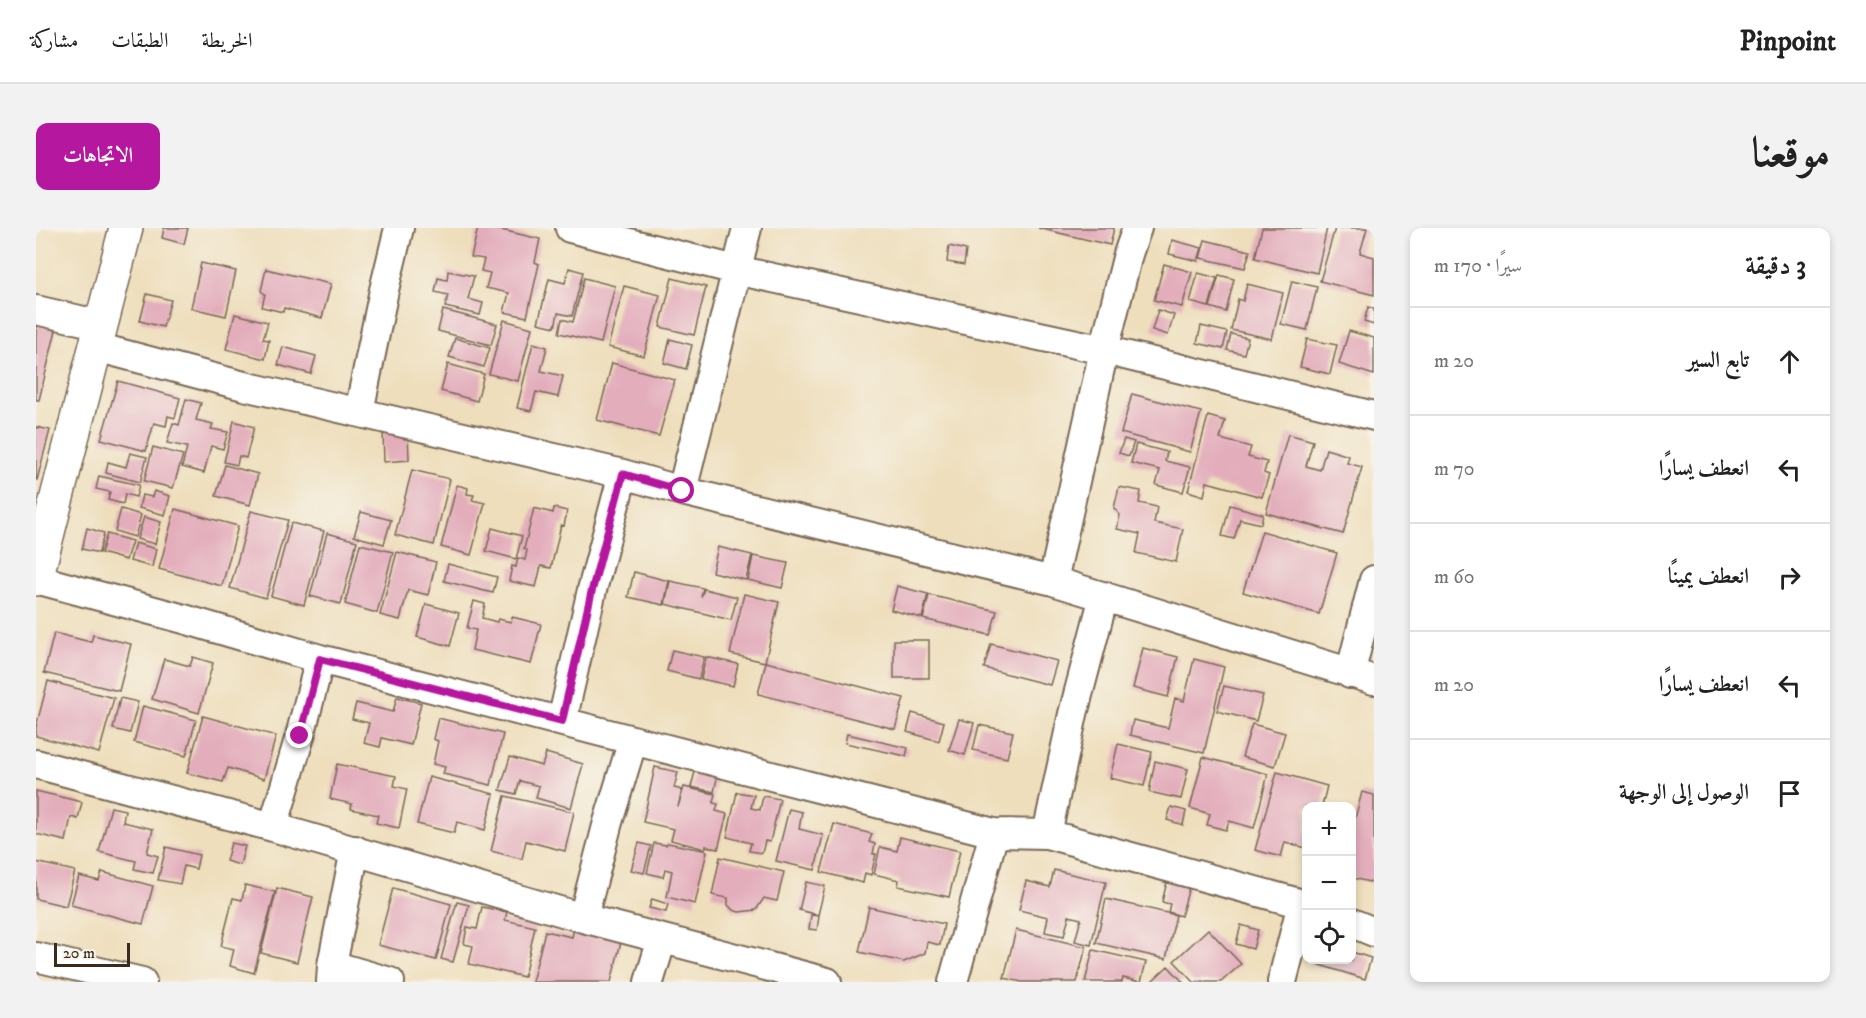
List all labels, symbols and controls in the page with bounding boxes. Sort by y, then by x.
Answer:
text: Pinpoint [1740,24,1836,59]
text: مشاركة [30,28,78,54]
text: الطبقات [111,28,168,54]
text: الخريطة [201,28,253,54]
button: الاتجاهات [36,123,160,190]
text: موقعنا [1752,128,1830,180]
text: 3 دقيقة [1745,250,1806,283]
text: سيرًا · 170 m [1434,254,1522,279]
icon: ahead [1773,345,1806,378]
text: تابع السير [1687,347,1749,374]
text: 20 m [1434,349,1474,374]
icon: left [1773,453,1806,486]
text: انعطف يسارًا [1659,455,1749,482]
text: 70 m [1434,457,1475,482]
route start [668,477,694,503]
icon: right [1773,561,1806,594]
text: انعطف يمينًا [1668,563,1749,590]
text: 60 m [1434,565,1475,590]
icon: left [1773,669,1806,702]
text: انعطف يسارًا [1659,671,1749,698]
text: 20 m [1434,673,1474,698]
route end [286,722,312,748]
icon: arrive [1773,777,1806,810]
text: الوصول إلى الوجهة [1619,779,1749,806]
map controls [1302,802,1356,964]
button: + [1302,802,1356,856]
button: − [1302,856,1356,910]
button: locate [1302,910,1356,964]
scale bar [54,940,130,968]
text: 20 m [63,943,95,963]

